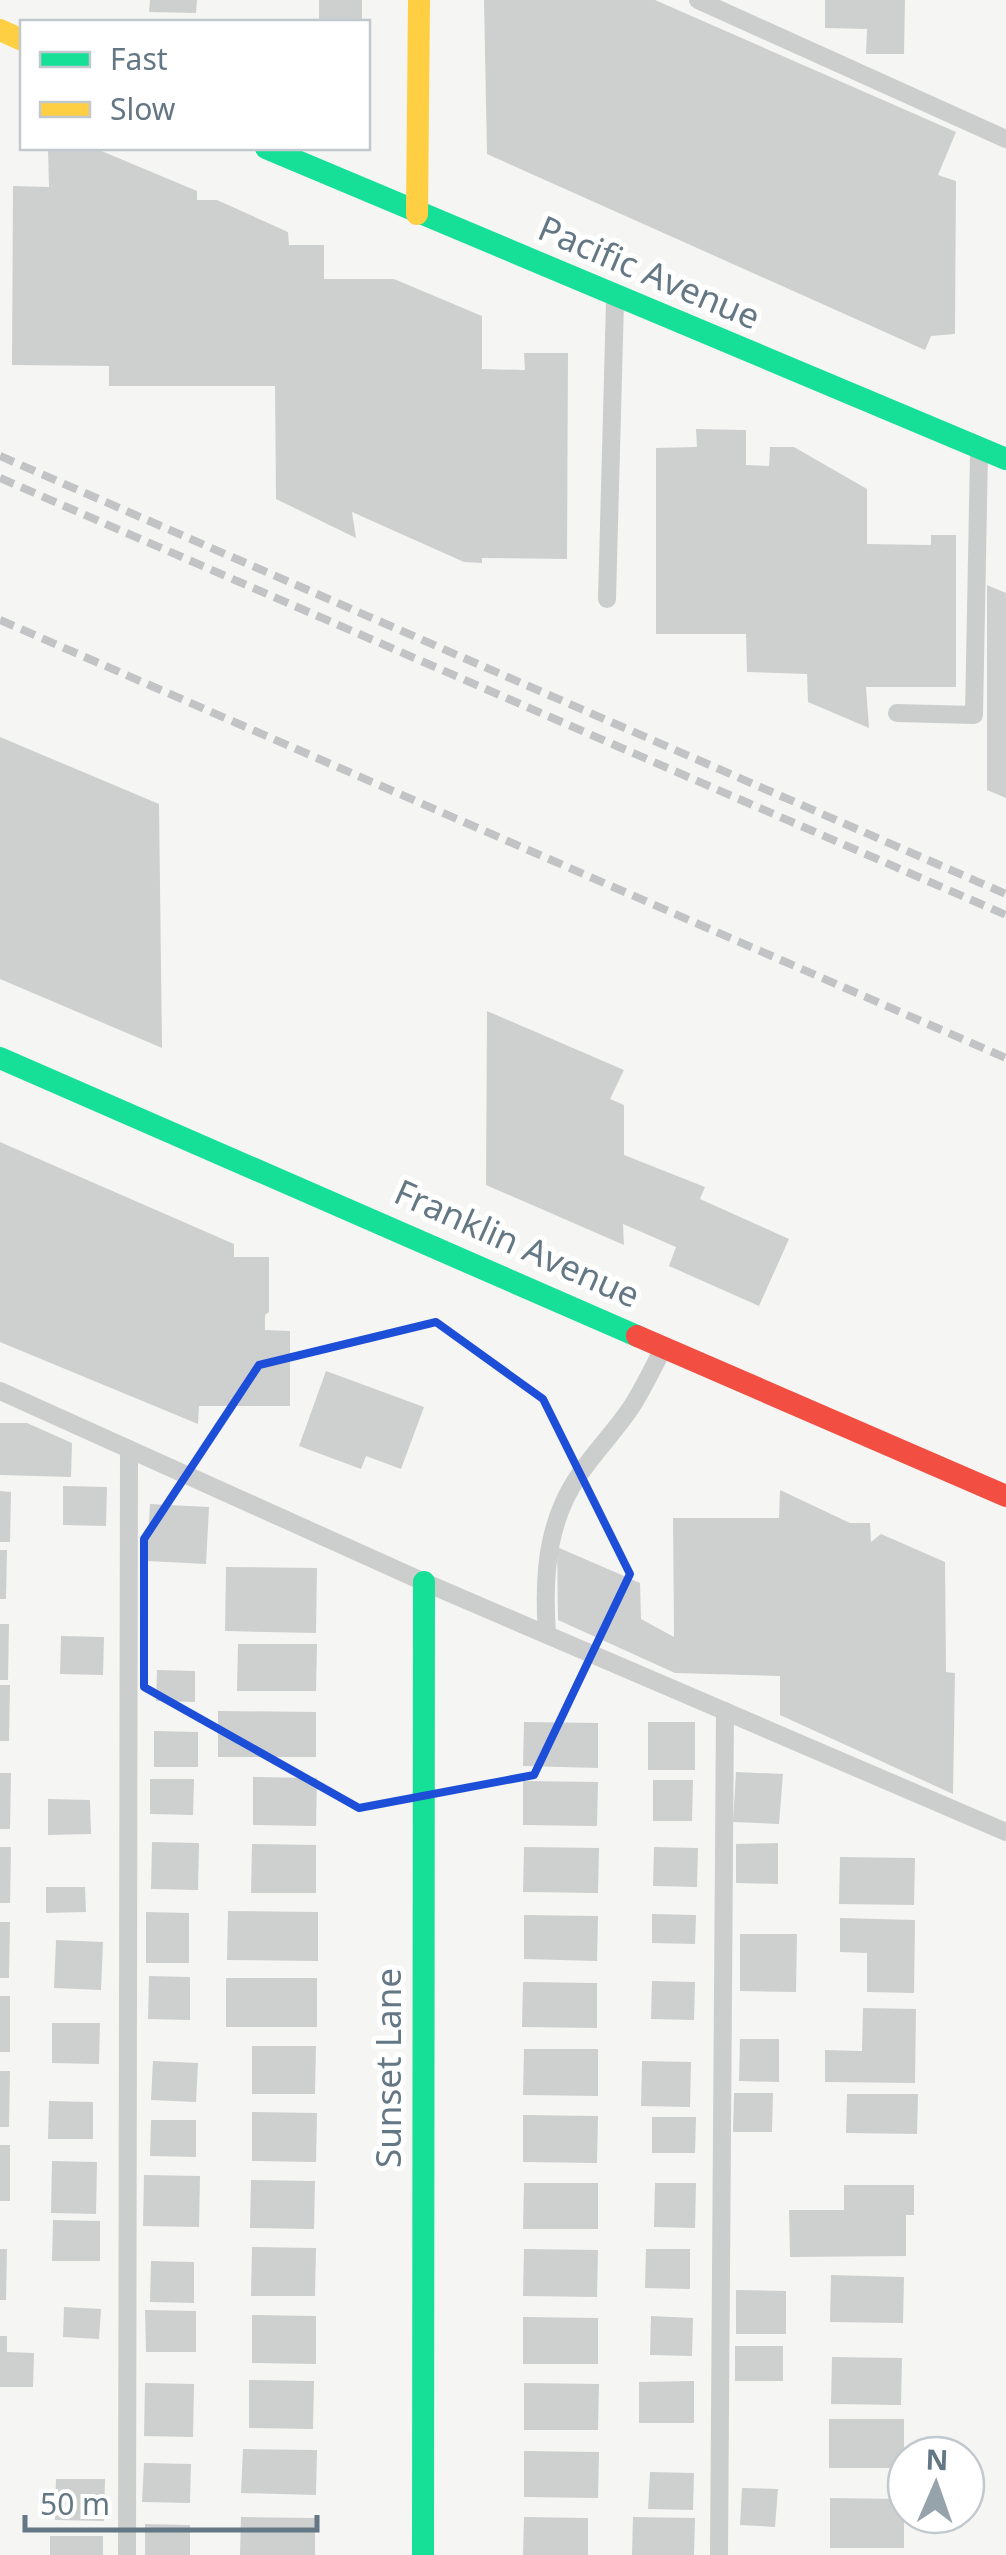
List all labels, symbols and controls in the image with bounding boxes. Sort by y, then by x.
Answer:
legend [20,20,370,150]
text: Fast [110,38,168,79]
text: Slow [110,88,176,129]
street label: Pacific Avenue [532,204,768,339]
street label: Franklin Avenue [388,1168,648,1318]
street label: Sunset Lane [364,1968,411,2168]
north arrow [886,2435,986,2535]
text: N [925,2440,949,2478]
scale bar [25,2470,318,2532]
text: 50 m [40,2483,110,2524]

